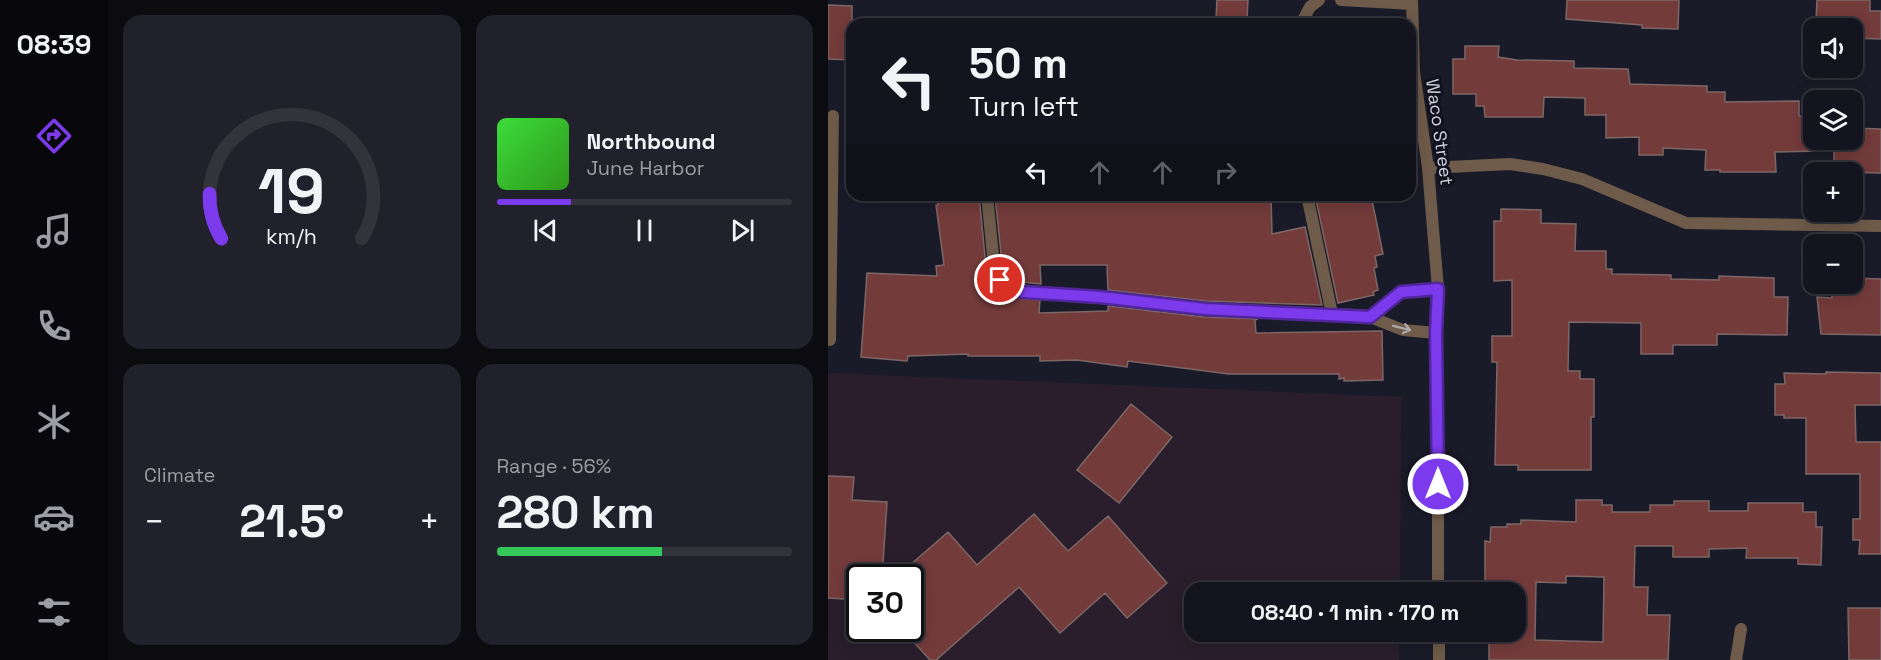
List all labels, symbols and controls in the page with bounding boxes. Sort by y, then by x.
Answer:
map controls [1803,18,1863,294]
button: sound [1803,18,1863,78]
text: 08:39 [17,27,91,62]
text: 50 m [969,37,1068,90]
icon: left [870,42,948,120]
street label: Waco Street [1421,77,1459,187]
text: Turn left [969,89,1079,124]
button: layers [1803,90,1863,150]
icon: directions [33,115,75,157]
text: Northbound [587,127,716,155]
text: 19 [258,152,325,231]
text: June Harbor [587,155,704,181]
icon: left [1020,156,1053,189]
icon: ahead [1083,156,1116,189]
icon: ahead [1146,156,1179,189]
icon: right [1209,156,1242,189]
button: + [1803,162,1863,222]
icon: music [33,210,75,252]
icon: previous [529,214,562,247]
icon: pause [628,214,661,247]
icon: next [726,214,759,247]
text: km/h [266,224,317,251]
button: − [1803,234,1863,294]
pin [974,254,1025,305]
icon: arrive [983,263,1016,296]
icon: phone [33,305,75,347]
one-way arrow [1392,323,1411,335]
icon: climate [33,401,75,443]
position arrow [1406,452,1470,516]
text: Range · 56% [497,453,611,479]
text: Climate [144,462,215,488]
text: 280 km [497,484,655,541]
text: 21.5° [239,493,344,550]
icon: car [33,496,75,538]
text: − [144,501,164,543]
text: + [419,501,440,543]
speed limit sign: 30 [846,564,924,642]
icon: filters [33,591,75,633]
text: 08:40 · 1 min · 170 m [1251,598,1459,626]

